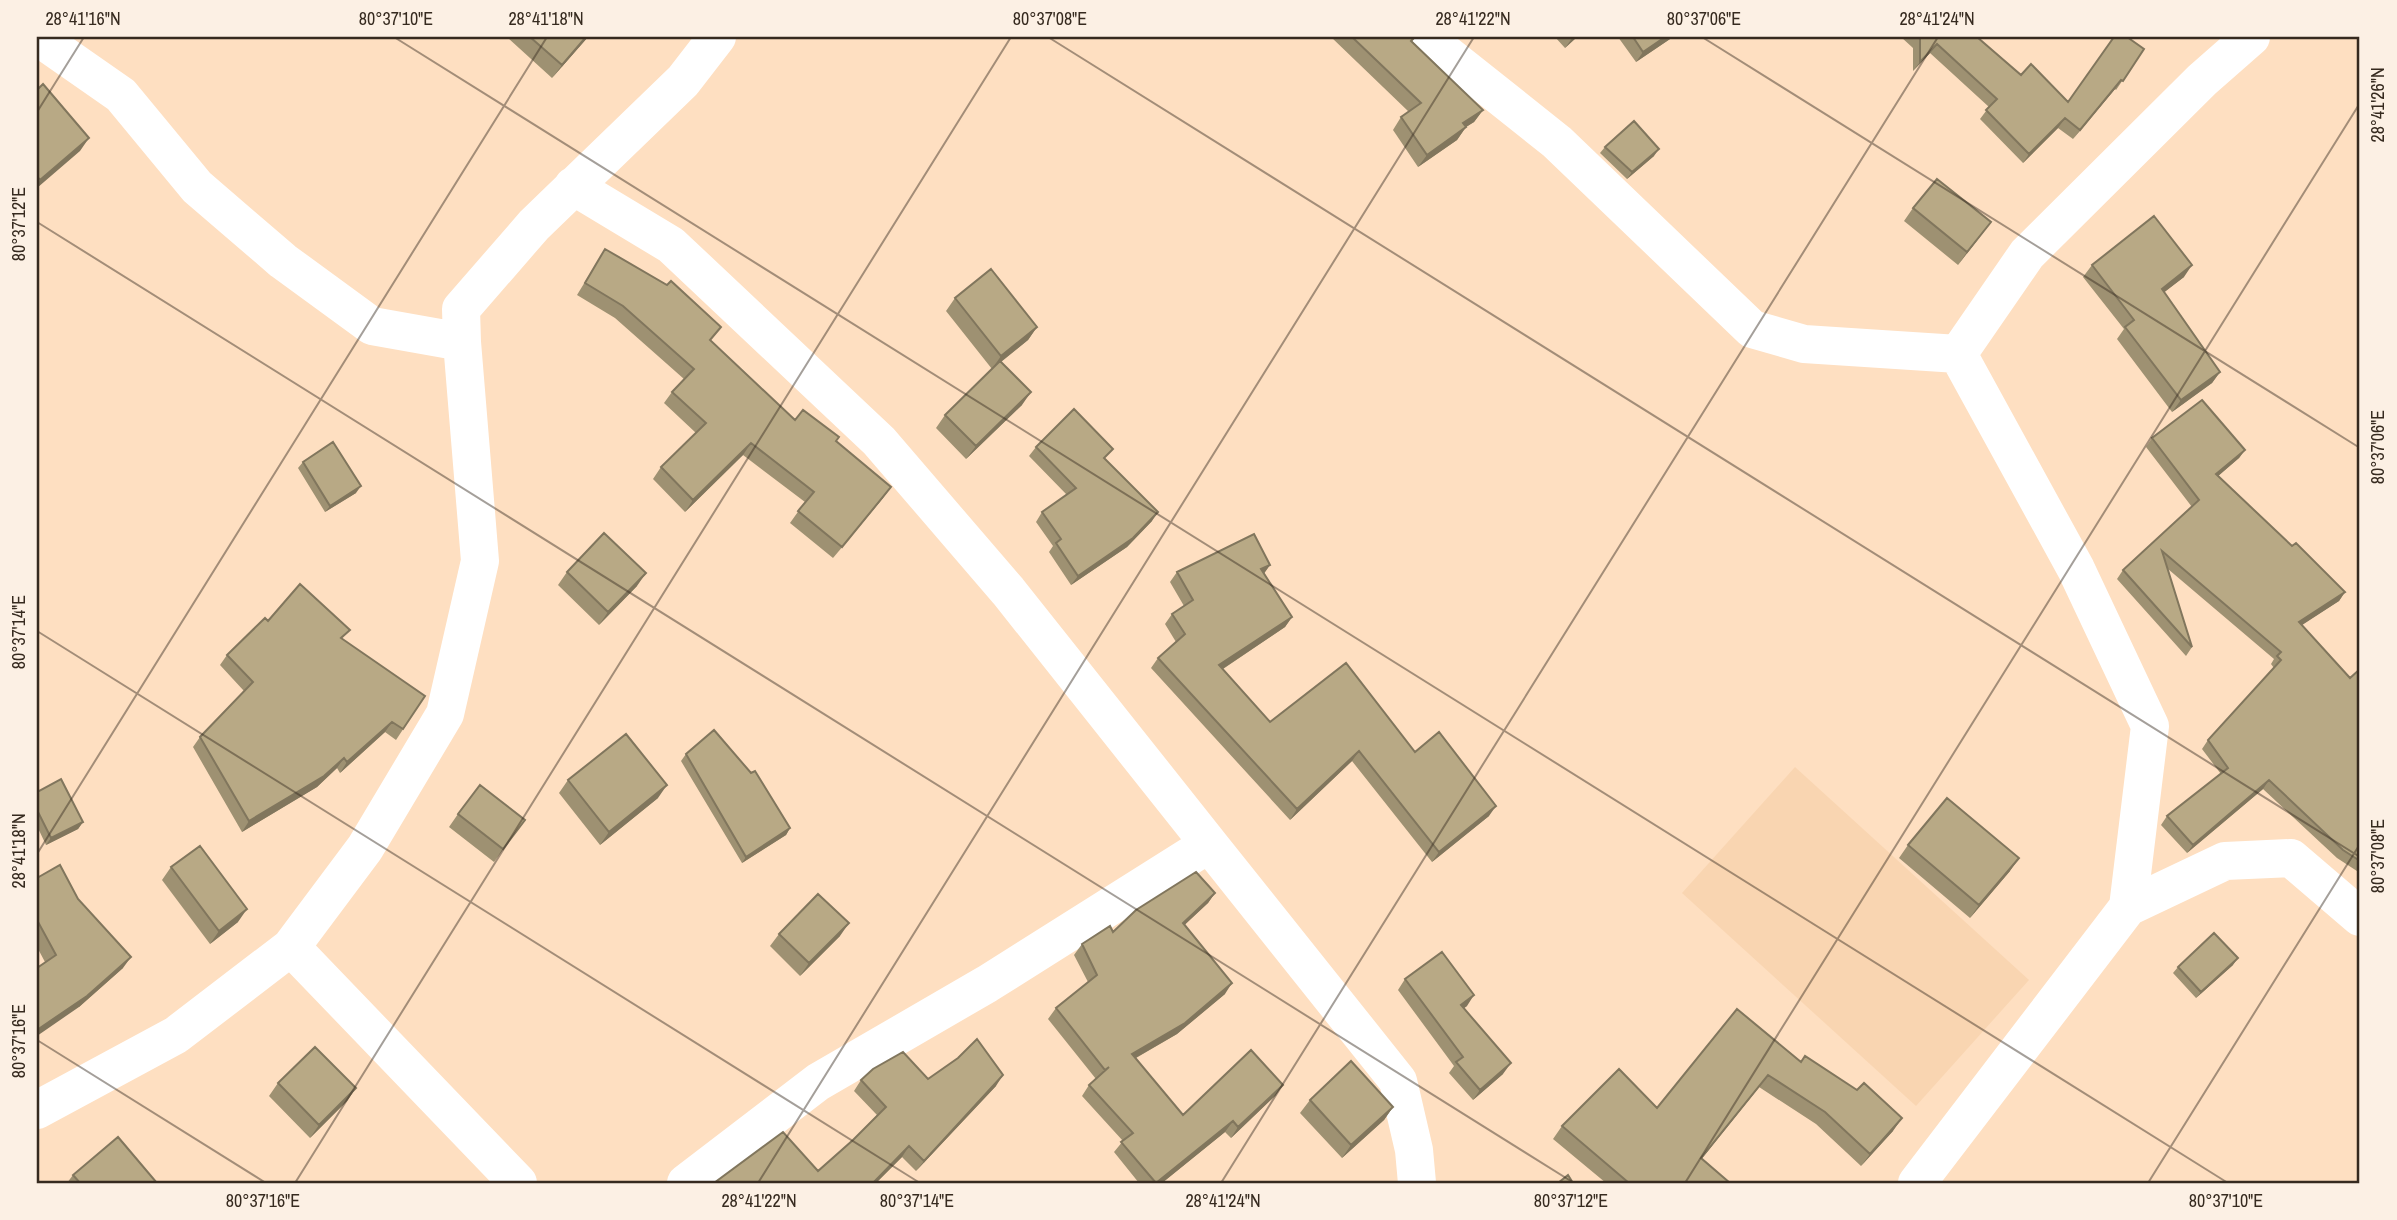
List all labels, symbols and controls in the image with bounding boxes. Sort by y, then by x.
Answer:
text: 28°41'16"N [45,6,121,31]
text: 80°37'10"E [359,6,433,31]
text: 28°41'18"N [508,6,584,31]
text: 80°37'08"E [1013,6,1087,31]
text: 28°41'22"N [1435,6,1511,31]
text: 80°37'06"E [1667,6,1741,31]
text: 28°41'24"N [1899,6,1975,31]
text: 28°41'26"N [2365,67,2390,143]
text: 80°37'12"E [6,187,31,261]
text: 80°37'06"E [2365,410,2390,484]
text: 80°37'14"E [6,595,31,669]
text: 28°41'18"N [6,813,31,889]
text: 80°37'08"E [2365,819,2390,893]
text: 80°37'16"E [6,1004,31,1078]
text: 80°37'16"E [226,1188,300,1213]
text: 28°41'22"N [721,1188,797,1213]
text: 80°37'14"E [880,1188,954,1213]
text: 28°41'24"N [1185,1188,1261,1213]
text: 80°37'12"E [1534,1188,1608,1213]
text: 80°37'10"E [2189,1188,2263,1213]

